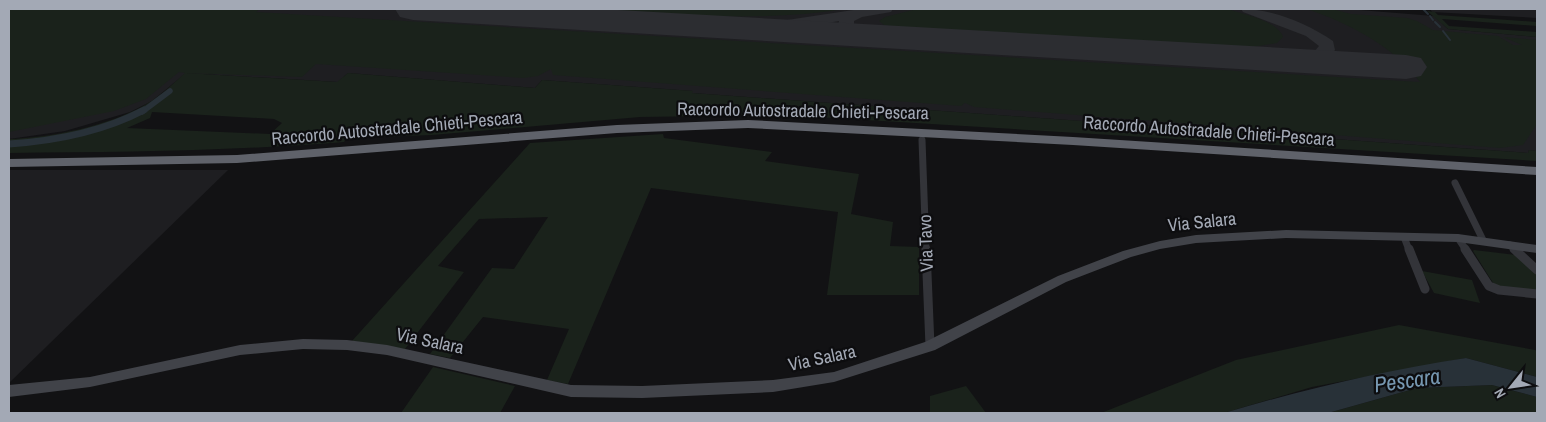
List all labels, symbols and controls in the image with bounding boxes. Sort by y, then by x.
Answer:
street label: Raccordo Autostradale Chieti-Pescara [677,96,929,125]
street label: Raccordo Autostradale Chieti-Pescara [270,104,524,151]
street label: Raccordo Autostradale Chieti-Pescara [1083,109,1336,152]
street label: Via Salara [1166,205,1237,238]
street label: Via Tavo [912,214,939,272]
street label: Via Salara [394,321,466,360]
street label: Via Salara [786,338,858,377]
water label: Pescara [1372,361,1442,399]
north arrow [1486,362,1536,412]
text: N [1490,385,1510,402]

